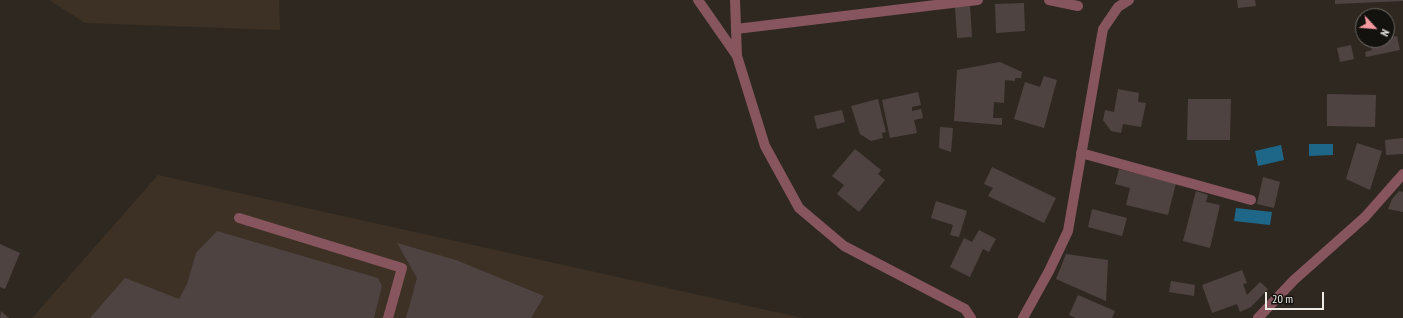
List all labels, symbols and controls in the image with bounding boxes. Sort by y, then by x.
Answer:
north arrow [1355,8,1395,48]
text: N [1377,27,1392,39]
scale bar [1267,284,1326,310]
text: 20 m [1272,291,1293,306]

